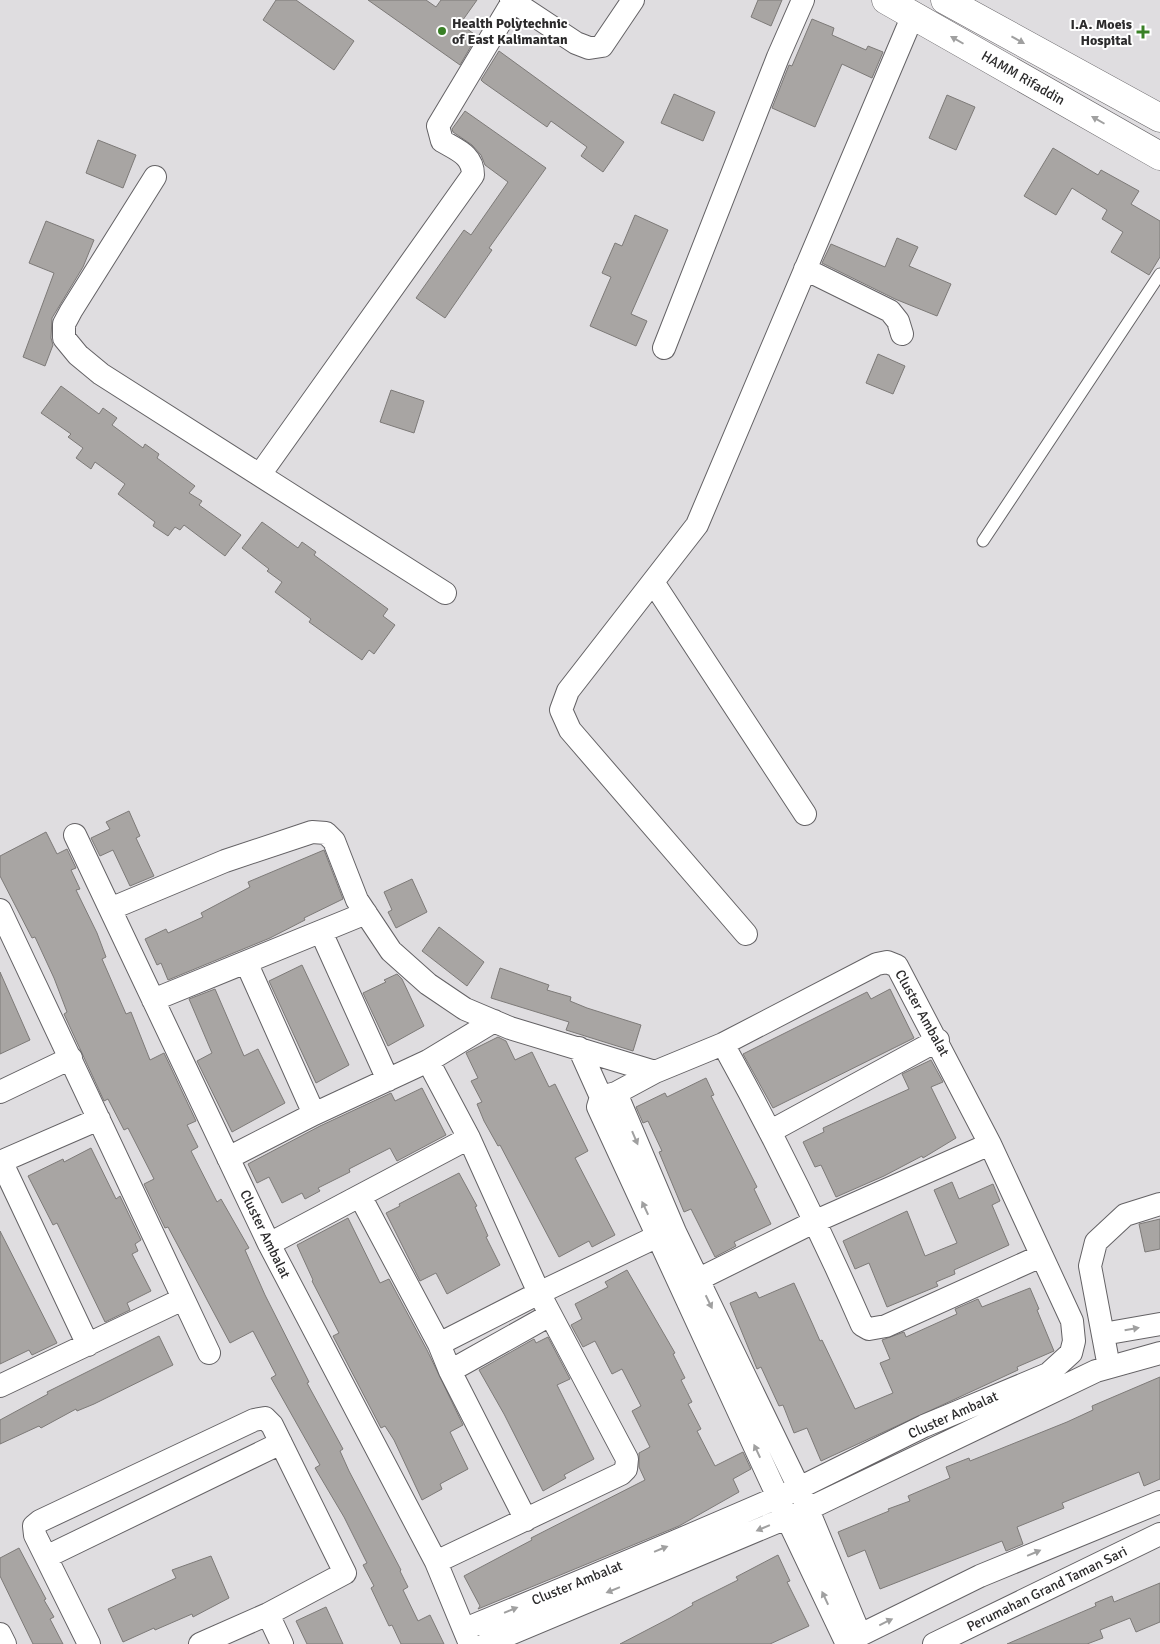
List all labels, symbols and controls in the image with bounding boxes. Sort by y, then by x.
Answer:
place label: Health Polytechnic of East Kalimantan [452,15,568,48]
place label: I.A. Moeis Hospital [1071,16,1133,49]
marker: Health Polytechnic of East Kalimantan [436,25,448,37]
marker: I.A. Moeis Hospital [1136,25,1150,39]
one-way arrow [949,36,964,44]
one-way arrow [1011,36,1026,44]
street label: HAMM Rifaddin [978,47,1068,109]
one-way arrow [1091,116,1105,125]
street label: Cluster Ambalat [891,967,953,1059]
one-way arrow [632,1131,640,1145]
street label: Cluster Ambalat [236,1187,294,1281]
one-way arrow [640,1201,648,1215]
one-way arrow [706,1295,714,1309]
one-way arrow [1124,1324,1140,1332]
street label: Cluster Ambalat [906,1388,1001,1442]
one-way arrow [752,1444,760,1458]
one-way arrow [755,1524,770,1532]
street label: Perumahan Grand Taman Sari [964,1543,1130,1635]
one-way arrow [654,1545,669,1553]
one-way arrow [1027,1549,1041,1557]
street label: Cluster Ambalat [529,1557,625,1609]
one-way arrow [606,1587,620,1595]
one-way arrow [821,1591,829,1605]
one-way arrow [504,1606,518,1614]
one-way arrow [879,1618,894,1626]

